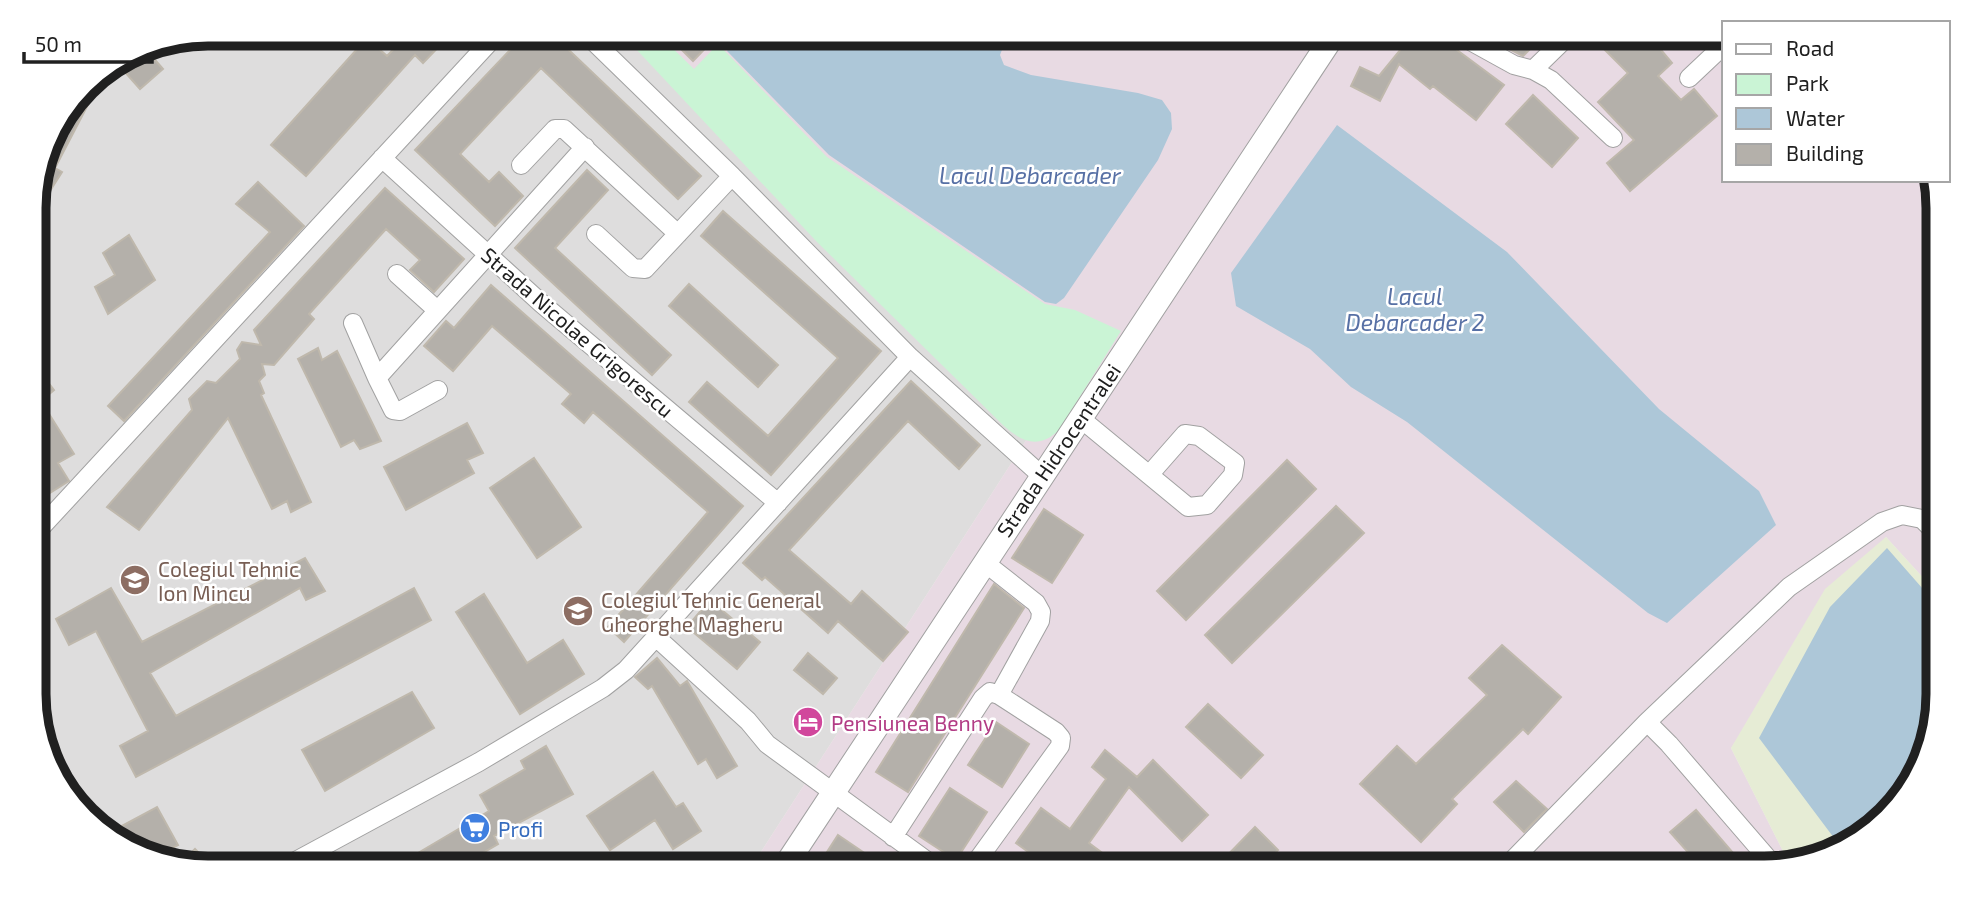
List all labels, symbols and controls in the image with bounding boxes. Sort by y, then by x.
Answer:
scale bar [24,21,152,65]
legend [1722,21,1950,182]
text: 50 m [35,31,82,56]
text: Road [1786,35,1834,60]
text: Park [1786,70,1829,95]
text: Water [1786,105,1845,130]
text: Building [1786,140,1864,165]
water label: Lacul Debarcader [939,161,1122,189]
street label: Strada Nicolae Grigorescu [477,242,679,422]
water label: Lacul Debarcader 2 [1345,282,1485,336]
street label: Strada Hidrocentralei [991,359,1125,541]
place label: Colegiul Tehnic Ion Mincu [158,556,299,605]
school or university icon: Colegiul Tehnic Ion Mincu [118,563,152,597]
place label: Colegiul Tehnic General Gheorghe Magheru [601,587,822,636]
school or university icon: Colegiul Tehnic General Gheorghe Magheru [561,594,595,628]
hotel icon: Pensiunea Benny [791,705,825,739]
place label: Pensiunea Benny [831,710,994,735]
supermarket icon: Profi [458,811,492,845]
place label: Profi [498,816,543,841]

